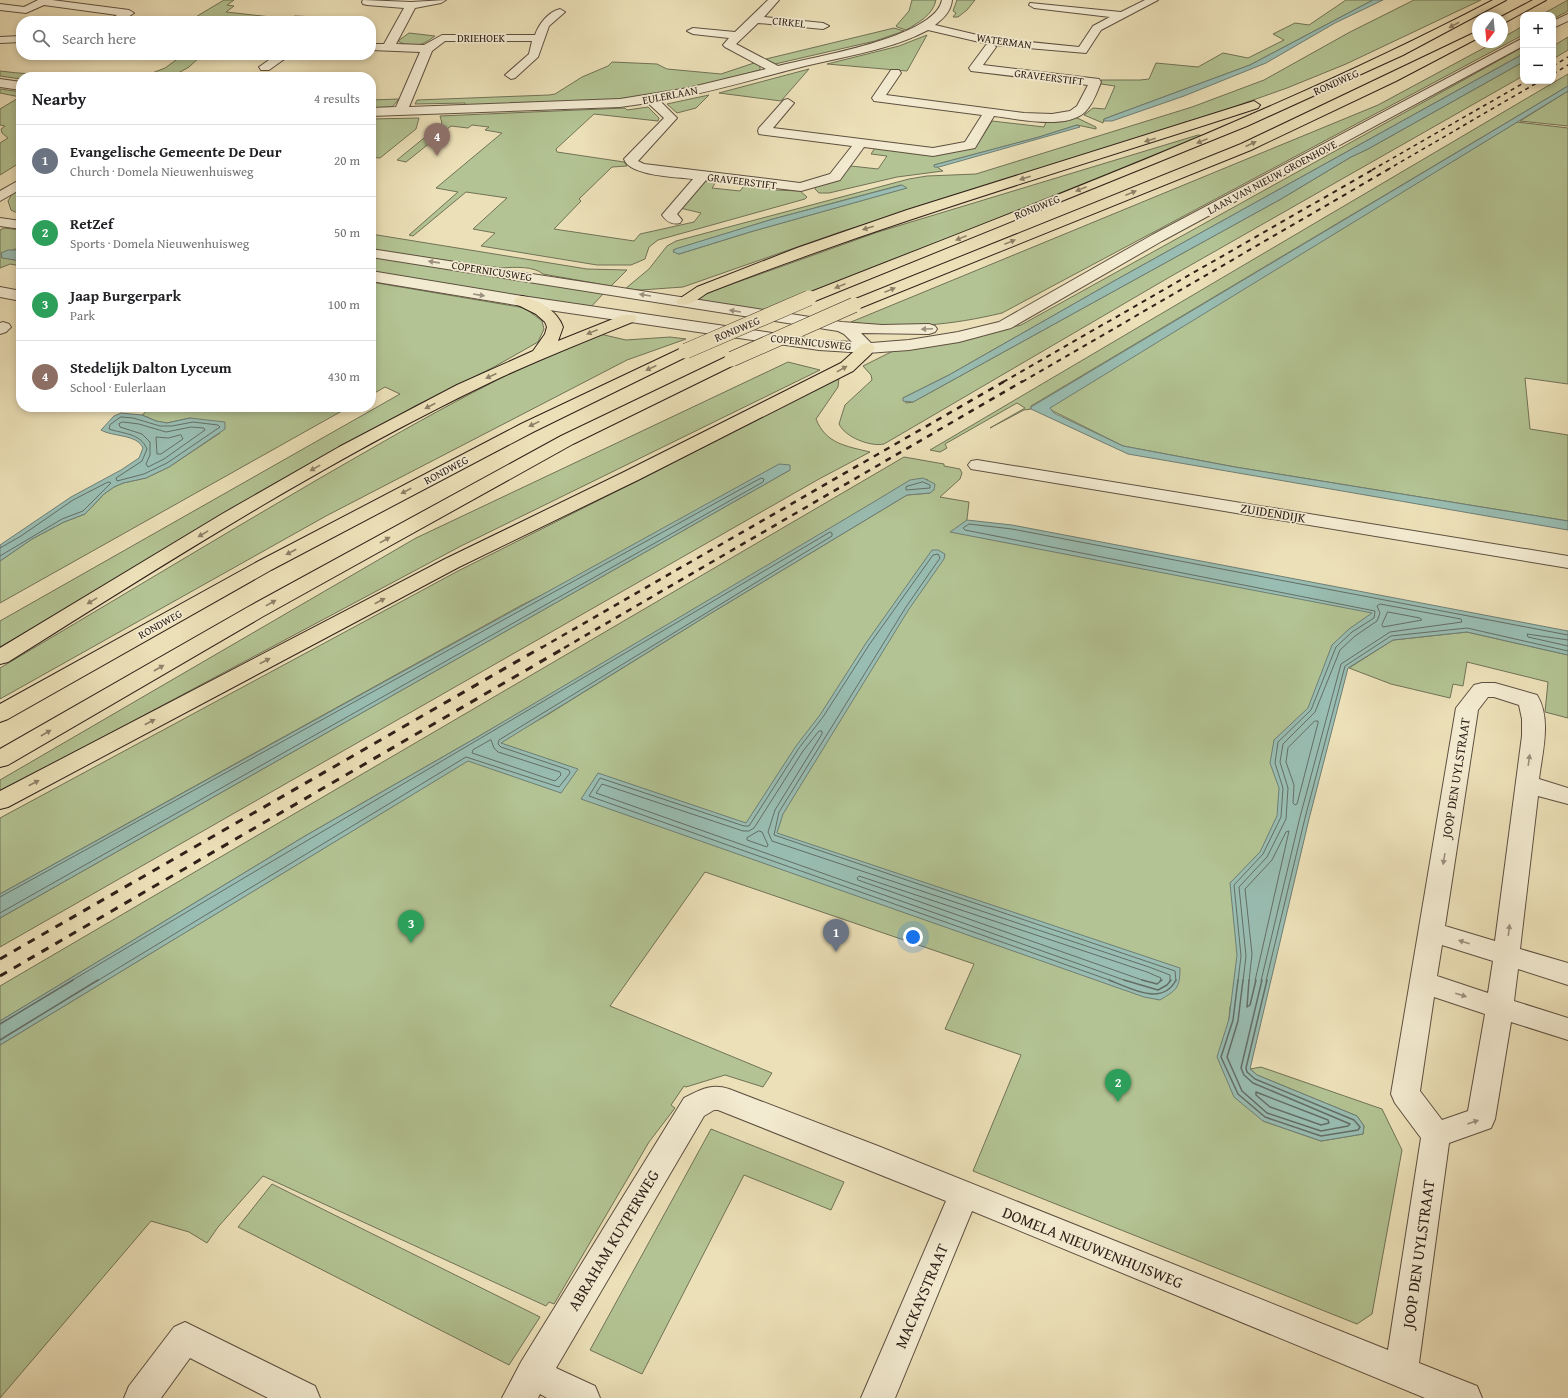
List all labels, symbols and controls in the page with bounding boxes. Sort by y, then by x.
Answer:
street label: CIRKEL [772,12,807,32]
north arrow [1472,12,1508,48]
map controls [1520,12,1556,84]
button: + [1520,12,1556,48]
search box [16,16,376,60]
one-way arrow [1448,22,1460,29]
icon: search [30,27,52,49]
text: Search here [62,28,136,49]
street label: WATERMAN [975,29,1033,53]
street label: DRIEHOEK [457,30,505,46]
button: − [1520,48,1556,84]
street label: GRAVEERSTIFT [1013,65,1085,89]
street label: RONDWEG [1311,65,1362,99]
street label: EULERLAAN [641,82,699,108]
text: Nearby [32,86,86,111]
text: 4 results [314,89,360,108]
pin: 4 [424,123,450,156]
street label: LAAN VAN NIEUW GROENHOVE [1204,136,1340,218]
one-way arrow [1143,137,1155,143]
one-way arrow [1196,138,1208,144]
text: Evangelische Gemeente De Deur [70,141,282,162]
one-way arrow [1246,141,1257,147]
text: 1 [42,151,48,170]
text: 20 m [334,151,360,170]
text: Church · Domela Nieuwenhuisweg [70,162,254,181]
street label: GRAVEERSTIFT [706,169,778,193]
one-way arrow [1019,175,1031,181]
one-way arrow [1075,187,1087,193]
street label: RONDWEG [1012,190,1063,223]
one-way arrow [1126,190,1138,196]
text: RetZef [70,213,113,234]
text: 2 [42,223,48,242]
text: 50 m [334,223,360,242]
one-way arrow [862,225,874,231]
text: Sports · Domela Nieuwenhuisweg [70,234,249,253]
one-way arrow [954,235,966,241]
one-way arrow [1005,238,1017,244]
street label: COPERNICUSWEG [451,257,534,285]
one-way arrow [428,259,440,265]
one-way arrow [835,283,846,289]
text: Jaap Burgerpark [70,285,181,306]
one-way arrow [884,287,896,293]
one-way arrow [473,292,486,298]
one-way arrow [639,292,651,298]
text: 3 [42,295,48,314]
text: 100 m [328,295,360,314]
text: Park [70,306,95,325]
one-way arrow [729,308,741,314]
street label: RONDWEG [712,312,763,346]
one-way arrow [921,325,933,332]
one-way arrow [587,329,598,335]
street label: COPERNICUSWEG [770,330,853,354]
text: Stedelijk Dalton Lyceum [70,357,232,378]
one-way arrow [645,365,657,371]
one-way arrow [836,366,848,372]
text: 4 [42,367,48,386]
text: 430 m [328,367,360,386]
one-way arrow [485,373,496,379]
text: School · Eulerlaan [70,378,166,397]
one-way arrow [424,403,435,409]
one-way arrow [528,421,540,427]
street label: RONDWEG [421,451,471,488]
one-way arrow [309,465,321,471]
one-way arrow [401,488,412,494]
street label: ZUIDENDIJK [1239,498,1307,528]
one-way arrow [197,531,209,538]
one-way arrow [379,537,391,544]
one-way arrow [286,548,297,555]
one-way arrow [86,598,98,605]
one-way arrow [374,598,385,604]
one-way arrow [265,600,277,607]
street label: RONDWEG [135,605,185,643]
one-way arrow [259,658,270,665]
one-way arrow [153,664,165,671]
street label: JOOP DEN UYLSTRAAT [1437,716,1475,842]
one-way arrow [144,719,155,725]
one-way arrow [40,729,52,736]
one-way arrow [1526,753,1532,766]
one-way arrow [29,779,40,786]
one-way arrow [1441,853,1447,865]
pin: 3 [398,910,424,943]
pin: 1 [823,919,849,952]
one-way arrow [1506,924,1512,936]
your location [903,927,923,947]
one-way arrow [1458,939,1470,945]
one-way arrow [1455,992,1467,998]
pin: 2 [1105,1069,1131,1102]
one-way arrow [1467,1119,1479,1125]
street label: ABRAHAM KUYPERWEG [561,1164,665,1315]
street label: JOOP DEN UYLSTRAAT [1395,1178,1440,1332]
street label: DOMELA NIEUWENHUISWEG [999,1200,1187,1294]
street label: MACKAYSTRAAT [888,1240,954,1352]

